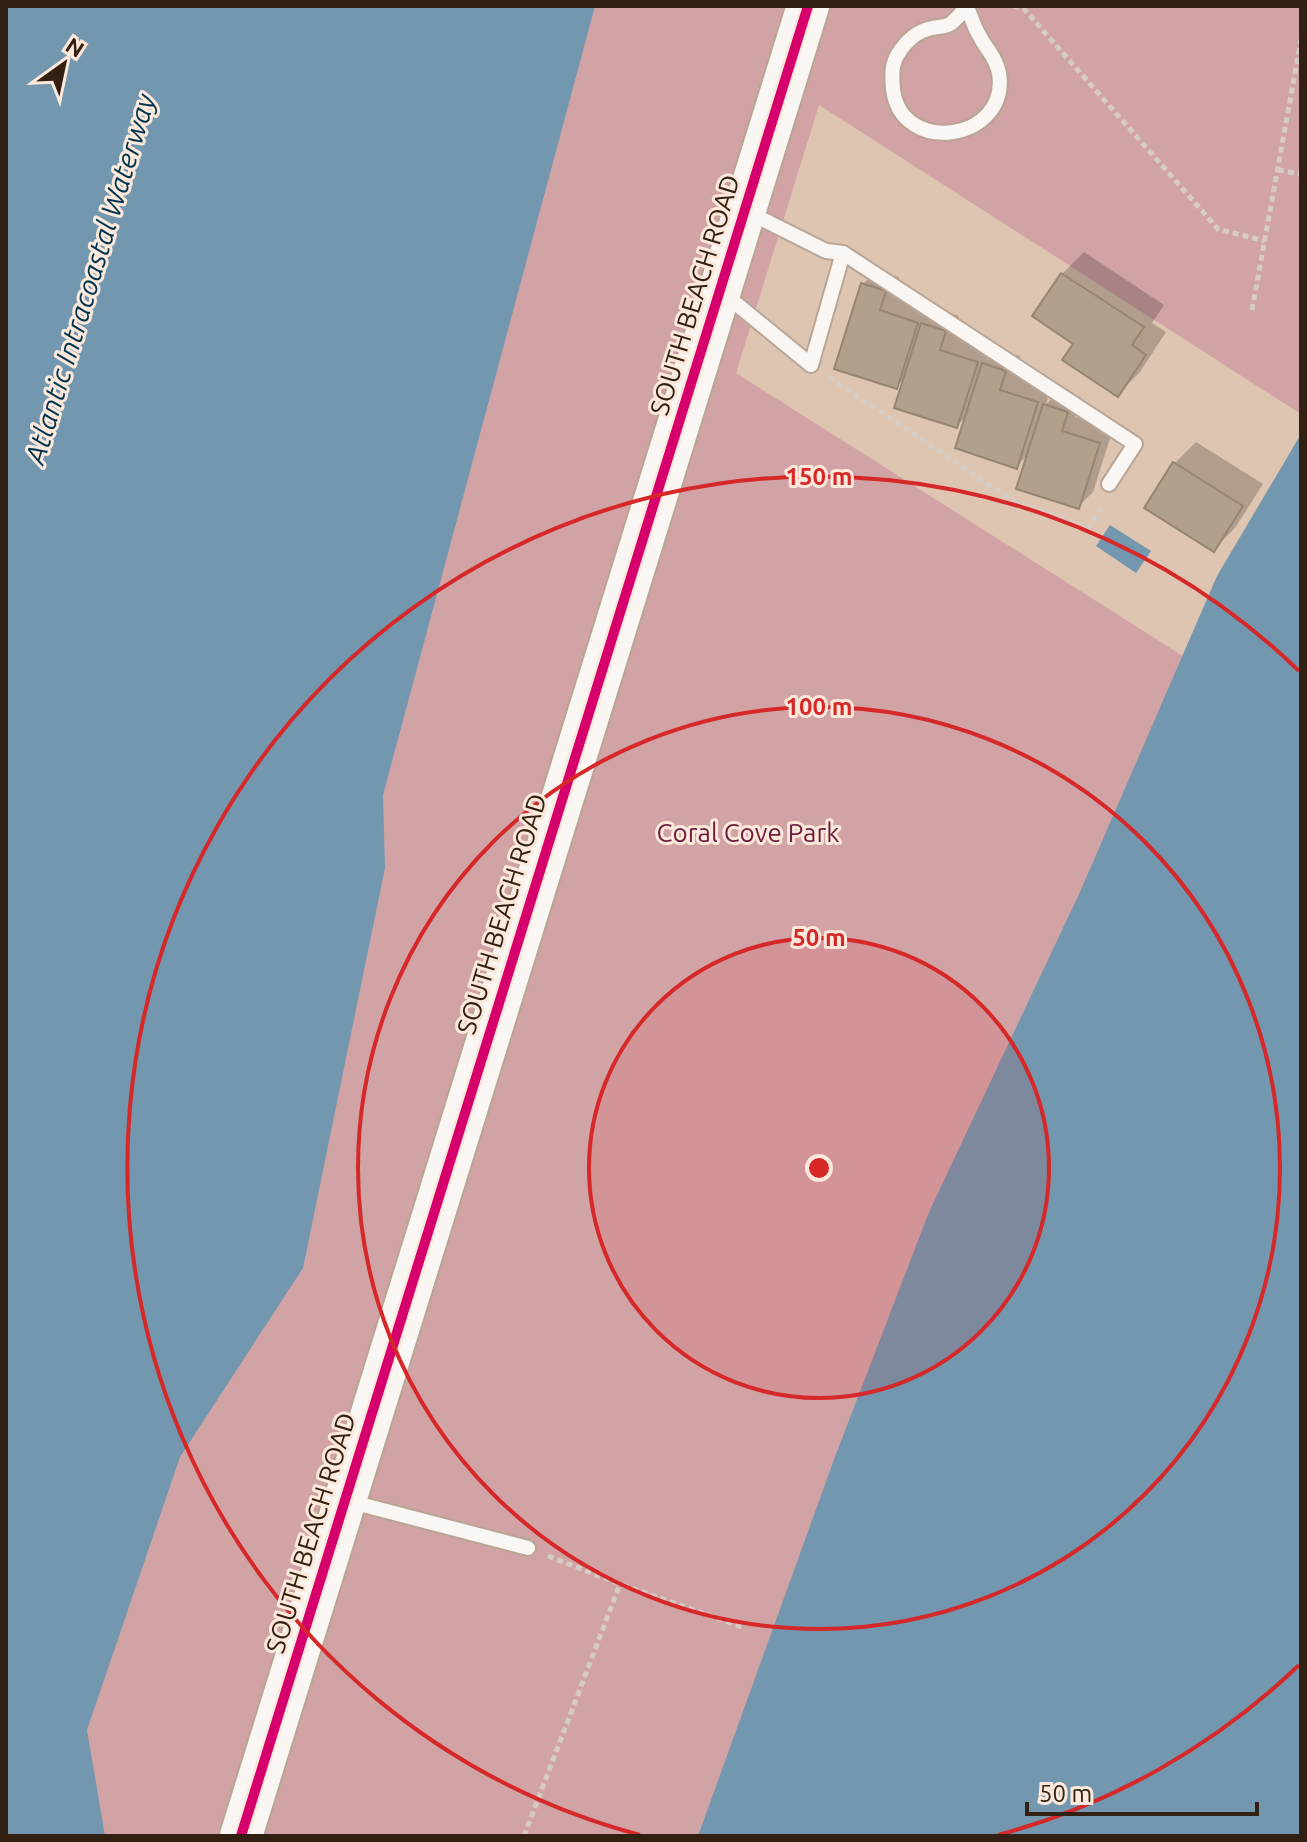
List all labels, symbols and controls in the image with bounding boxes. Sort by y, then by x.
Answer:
north arrow [24,24,104,104]
text: N [61,32,89,62]
water label: Atlantic Intracoastal Waterway [18,89,161,469]
street label: SOUTH BEACH ROAD [644,171,745,418]
text: 150 m [786,463,852,490]
text: 100 m [786,693,852,720]
street label: SOUTH BEACH ROAD [451,790,552,1037]
park label: Coral Cove Park [657,818,839,847]
text: 50 m [792,924,846,951]
centre of rings [805,1154,833,1182]
street label: SOUTH BEACH ROAD [260,1409,361,1656]
scale bar [1027,1766,1257,1816]
text: 50 m [1039,1780,1092,1807]

